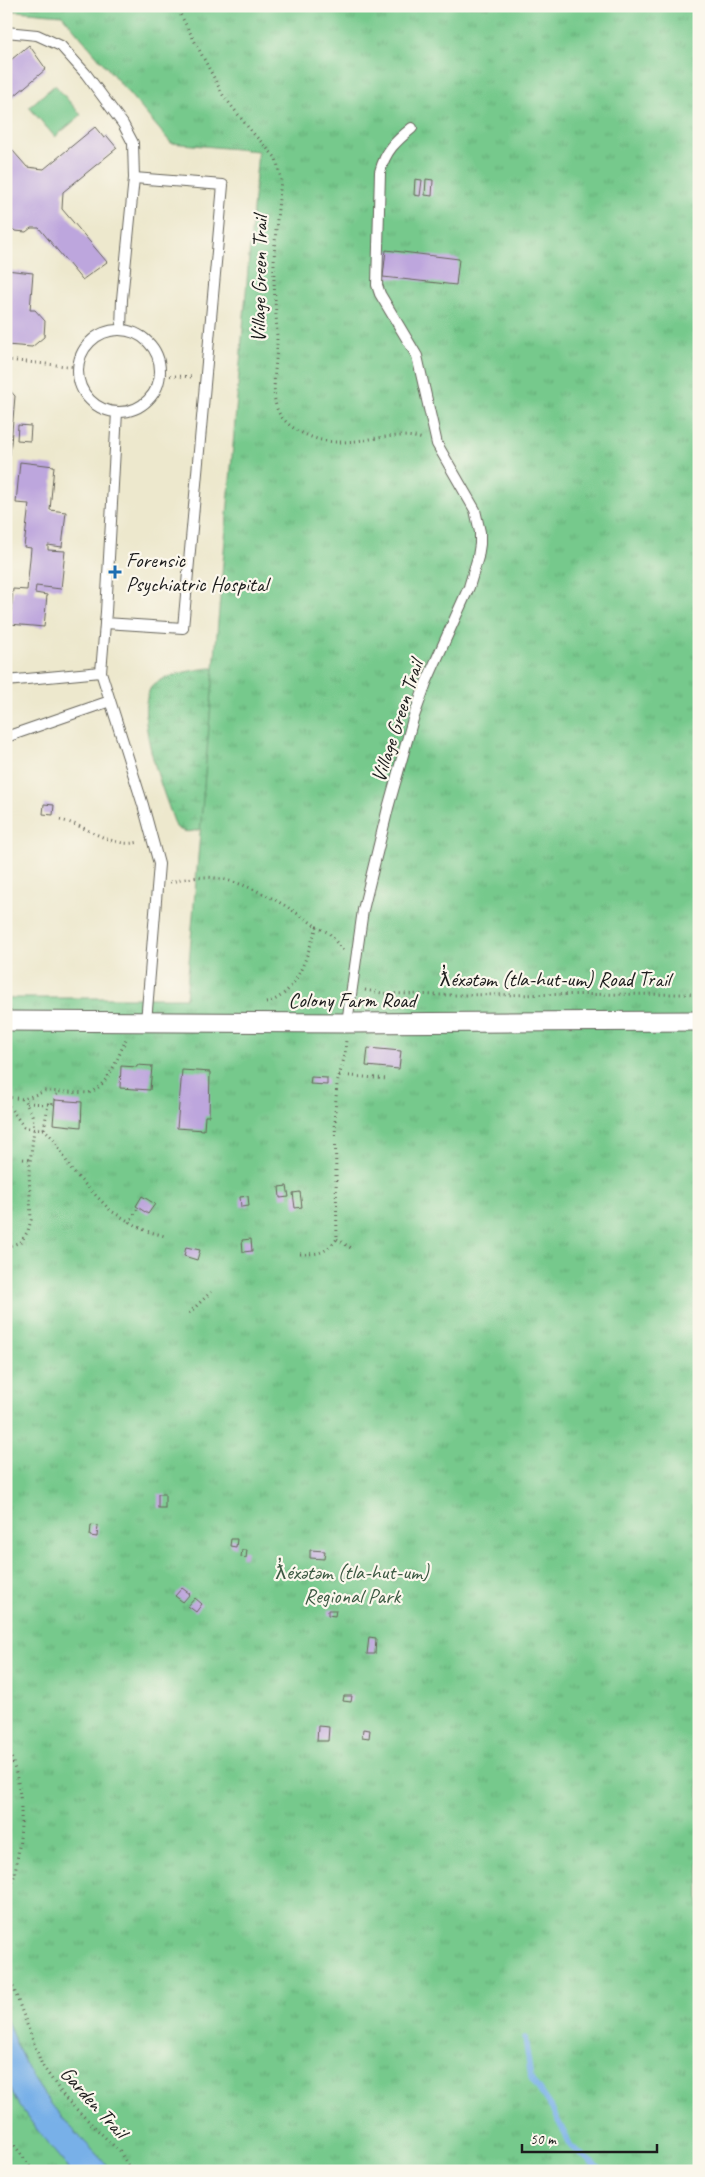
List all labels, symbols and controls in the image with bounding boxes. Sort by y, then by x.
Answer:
street label: Village Green Trail [245,212,273,343]
place label: Forensic Psychiatric Hospital [126,547,271,597]
marker: Forensic Psychiatric Hospital [108,565,122,579]
street label: Village Green Trail [365,653,430,785]
street label: ƛ̓éxətəm (tla-hut-um) Road Trail [440,964,674,992]
street label: Colony Farm Road [288,987,419,1013]
park label: ƛ̓éxətəm (tla-hut-um) Regional Park [275,1557,430,1609]
street label: Garden Trail [55,2061,135,2146]
scale bar [522,2122,658,2154]
text: 50 m [530,2130,557,2149]

